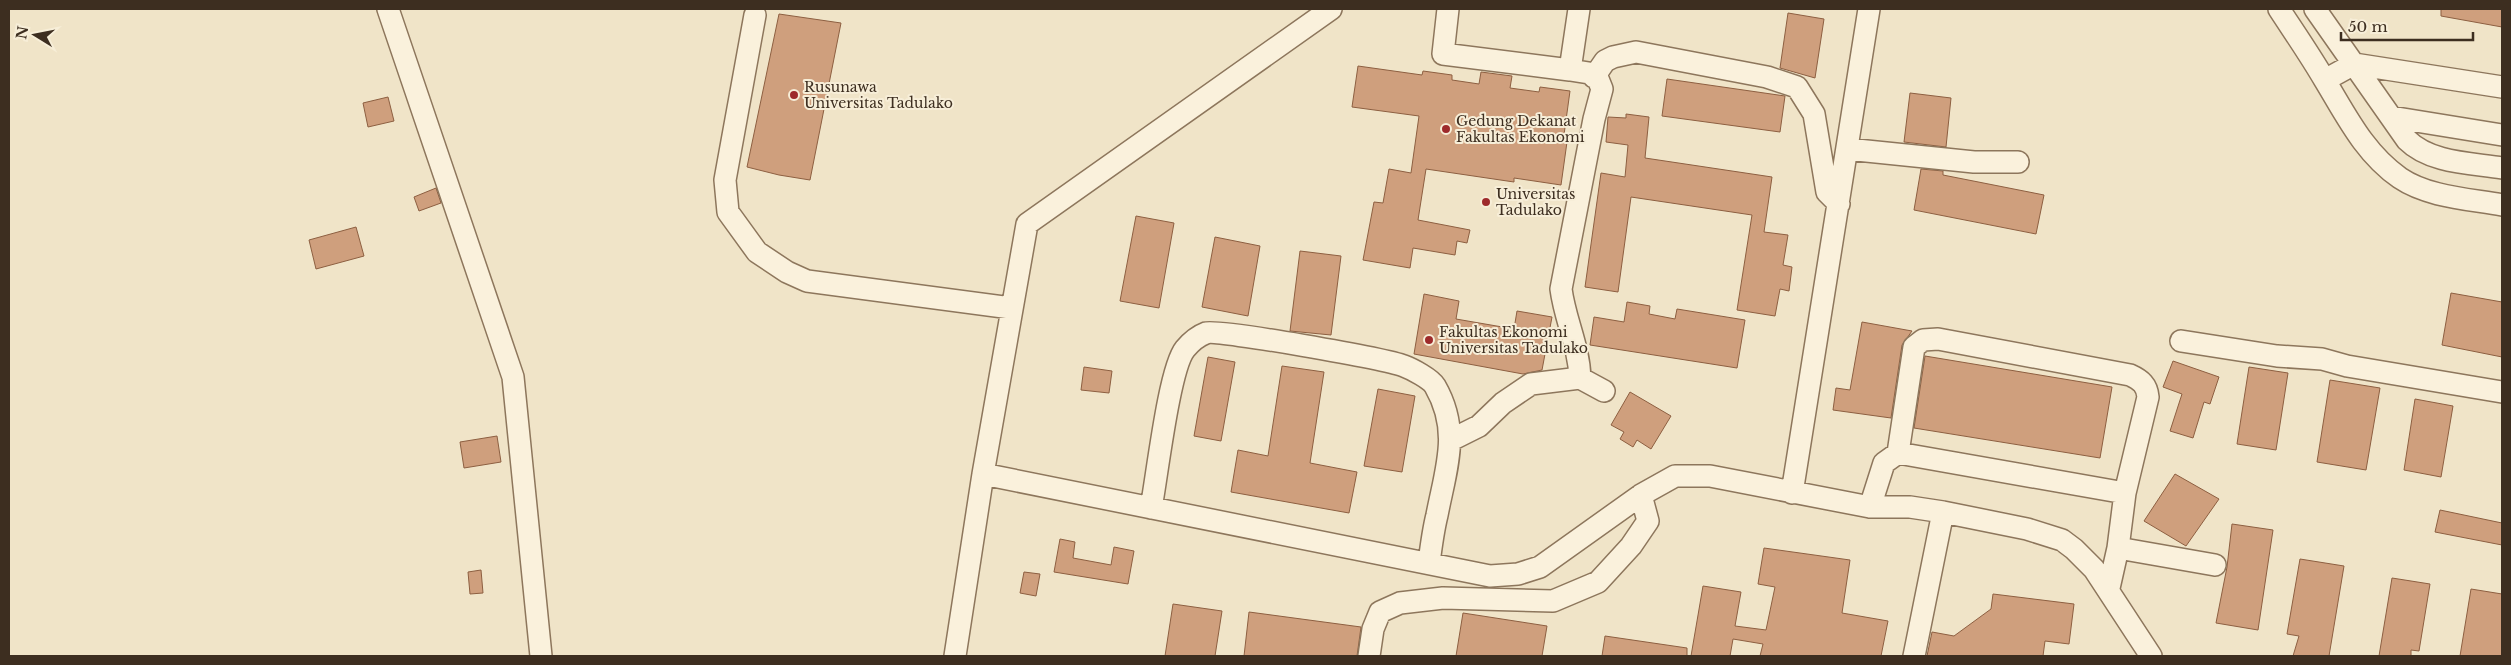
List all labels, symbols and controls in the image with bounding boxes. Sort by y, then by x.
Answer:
north arrow [10,10,60,60]
scale bar [2341,10,2474,42]
text: 50 m [2348,17,2388,36]
text: N [12,25,32,41]
place label: Rusunawa Universitas Tadulako [804,78,953,112]
marker: Rusunawa Universitas Tadulako [788,89,800,101]
place label: Gedung Dekanat Fakultas Ekonomi [1456,112,1585,146]
marker: Gedung Dekanat Fakultas Ekonomi [1440,123,1452,135]
place label: Universitas Tadulako [1496,185,1575,219]
marker: Universitas Tadulako [1480,196,1492,208]
place label: Fakultas Ekonomi Universitas Tadulako [1439,323,1588,357]
marker: Fakultas Ekonomi Universitas Tadulako [1423,334,1435,346]

